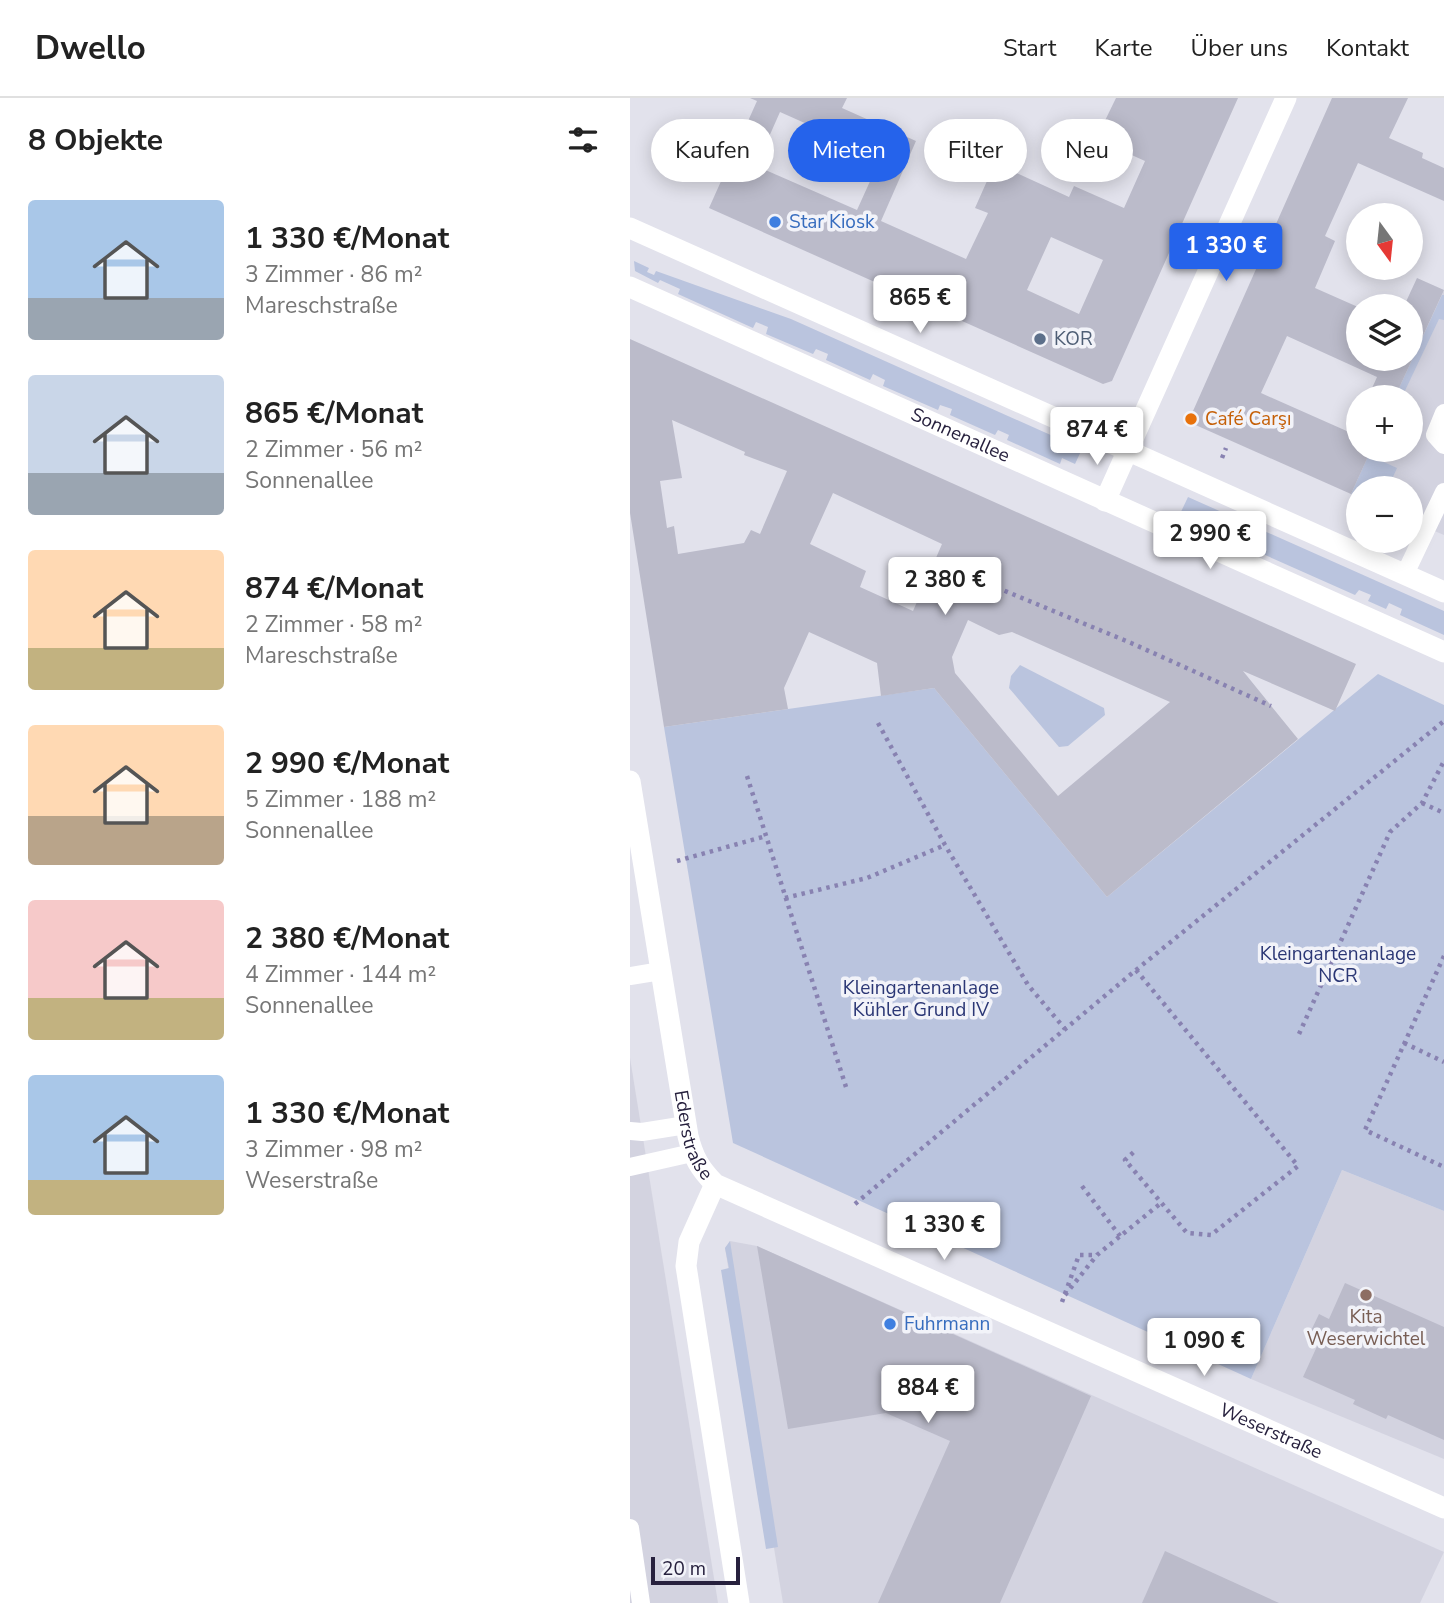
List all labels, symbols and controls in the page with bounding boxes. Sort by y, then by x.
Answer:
text: Dwello [35,26,146,71]
text: Start [1003,32,1056,64]
text: Karte [1094,32,1152,64]
text: Über uns [1190,32,1288,64]
text: Kontakt [1326,32,1409,64]
chip: Kaufen [651,119,774,182]
chip: Mieten [788,119,910,182]
chip: Filter [924,119,1027,182]
chip: Neu [1041,119,1133,182]
text: 8 Objekte [28,120,163,161]
icon: filters [564,121,602,159]
north arrow [1346,203,1423,280]
map controls [1346,203,1423,553]
place label: Star Kiosk [789,209,875,235]
marker: Star Kiosk [767,214,783,230]
text: 1 330 €/Monat [245,218,449,259]
pin: 1 330 € [1161,223,1291,283]
icon: home [84,228,168,312]
text: 1 330 € [1185,230,1267,261]
text: 3 Zimmer · 86 m² [245,259,422,290]
pin: 865 € [871,275,969,335]
text: 865 € [889,282,951,313]
text: Mareschstraße [245,290,398,321]
button: layers [1346,294,1423,371]
place label: KOR [1054,326,1093,352]
marker: KOR [1032,331,1048,347]
button: + [1346,385,1423,462]
text: 865 €/Monat [245,393,423,434]
street label: Sonnenallee [907,402,1014,469]
icon: home [84,403,168,487]
place label: Café Carşı [1205,406,1291,432]
pin: 874 € [1048,408,1146,467]
marker: Café Carşı [1183,411,1199,427]
text: 874 € [1066,414,1128,445]
text: 2 Zimmer · 56 m² [245,434,422,465]
text: Sonnenallee [245,465,374,496]
button: − [1346,476,1423,553]
pin: 2 990 € [1145,512,1275,571]
text: 2 990 € [1169,518,1251,549]
pin: 2 380 € [880,558,1010,617]
text: 2 380 € [904,564,986,595]
text: 874 €/Monat [245,568,423,609]
icon: home [84,578,168,662]
text: 2 Zimmer · 58 m² [245,609,422,640]
text: Mareschstraße [245,640,398,671]
text: 2 990 €/Monat [245,743,449,784]
icon: home [84,753,168,837]
text: 5 Zimmer · 188 m² [245,784,436,815]
text: Sonnenallee [245,815,374,846]
text: 2 380 €/Monat [245,918,449,959]
icon: home [84,928,168,1012]
park label: Kleingartenanlage NCR [1260,941,1416,989]
text: 4 Zimmer · 144 m² [245,959,436,990]
park label: Kleingartenanlage Kühler Grund IV [843,975,999,1023]
text: Sonnenallee [245,990,374,1021]
street label: Ederstraße [668,1088,719,1186]
text: 1 330 €/Monat [245,1093,449,1134]
icon: home [84,1103,168,1187]
text: 3 Zimmer · 98 m² [245,1134,422,1165]
text: Weserstraße [245,1165,378,1196]
pin: 1 330 € [879,1202,1009,1262]
text: 1 330 € [903,1209,985,1240]
marker: Kita Weserwichtel [1358,1287,1374,1303]
place label: Kita Weserwichtel [1307,1304,1426,1352]
place label: Fuhrmann [904,1311,990,1337]
marker: Fuhrmann [882,1316,898,1332]
pin: 1 090 € [1139,1318,1269,1378]
text: 1 090 € [1163,1325,1245,1356]
pin: 884 € [879,1366,977,1425]
text: 884 € [897,1372,959,1403]
street label: Weserstraße [1215,1397,1327,1465]
scale bar [651,1554,740,1586]
text: 20 m [662,1556,706,1582]

